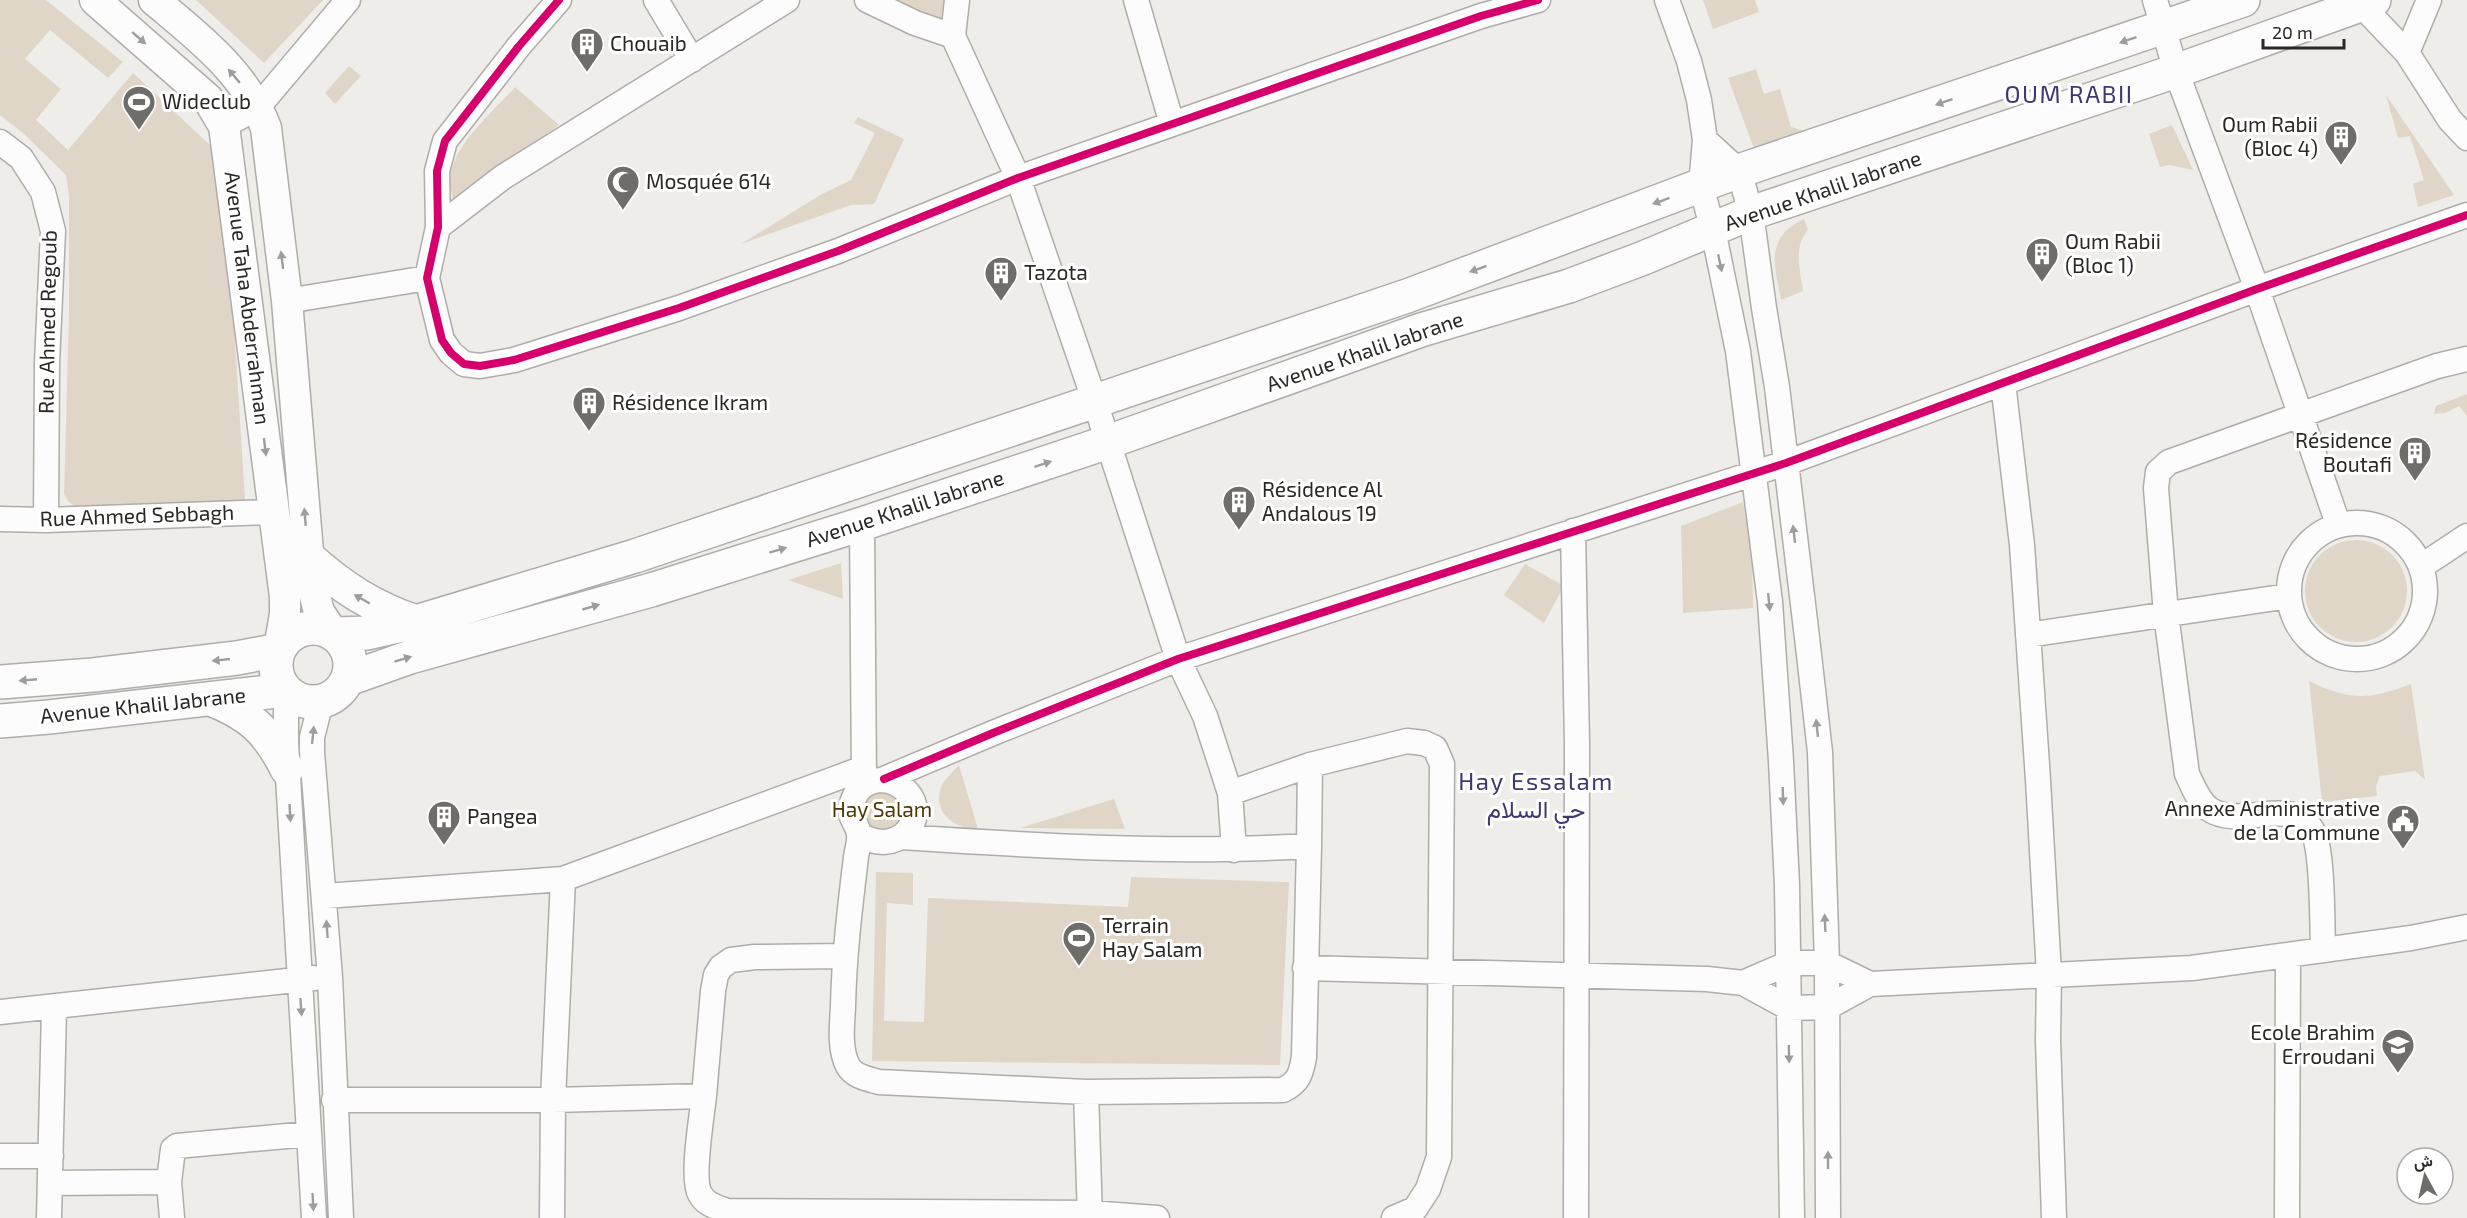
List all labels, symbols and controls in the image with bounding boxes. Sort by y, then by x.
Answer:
scale bar [2263,12,2344,50]
text: 20 m [2272,21,2313,43]
building icon: Chouaib [569,26,605,73]
place label: Chouaib [610,30,687,55]
one-way arrow [131,31,146,44]
one-way arrow [2119,35,2137,45]
one-way arrow [228,69,241,84]
district label: OUM RABII [2004,79,2134,108]
sports icon: Wideclub [121,84,157,131]
place label: Wideclub [162,88,251,113]
one-way arrow [1935,98,1953,107]
place label: Oum Rabii (Bloc 4) [2222,111,2318,160]
building icon: Oum Rabii (Bloc 4) [2323,119,2359,166]
street label: Avenue Khalil Jabrane [1721,144,1924,235]
mosque icon: Mosquée 614 [605,164,641,211]
place label: Mosquée 614 [646,168,771,193]
street label: Avenue Taha Abderrahman [221,170,276,426]
one-way arrow [1652,197,1670,207]
place label: Oum Rabii (Bloc 1) [2065,228,2161,277]
street label: Rue Ahmed Regoub [32,230,61,414]
building icon: Oum Rabii (Bloc 1) [2024,236,2060,283]
one-way arrow [277,251,286,270]
one-way arrow [1716,254,1725,273]
building icon: Tazota [983,255,1019,302]
place label: Tazota [1024,259,1088,284]
one-way arrow [1469,265,1487,275]
street label: Avenue Khalil Jabrane [1263,305,1466,396]
building icon: Résidence Ikram [571,385,607,432]
place label: Résidence Ikram [612,389,768,414]
place label: Résidence Boutafi [2295,427,2392,476]
building icon: Résidence Boutafi [2397,435,2433,482]
one-way arrow [261,438,270,457]
one-way arrow [1034,458,1052,468]
street label: Avenue Khalil Jabrane [802,464,1007,551]
place label: Résidence Al Andalous 19 [1262,476,1383,525]
building icon: Résidence Al Andalous 19 [1221,484,1257,531]
street label: Rue Ahmed Sebbagh [39,499,235,530]
one-way arrow [300,508,309,527]
one-way arrow [1789,525,1799,544]
one-way arrow [769,545,787,554]
one-way arrow [1764,592,1774,611]
one-way arrow [353,594,370,604]
one-way arrow [582,602,600,611]
one-way arrow [394,654,412,663]
one-way arrow [212,655,231,665]
one-way arrow [18,675,37,685]
street label: Avenue Khalil Jabrane [39,681,247,728]
one-way arrow [1812,718,1822,737]
one-way arrow [309,725,318,744]
district label: Hay Essalam حي السلام [1458,766,1614,829]
one-way arrow [1778,787,1787,806]
place label: Annexe Administrative de la Commune [2165,795,2380,844]
park label: Hay Salam [832,796,932,821]
building icon: Pangea [426,799,462,846]
one-way arrow [285,803,294,822]
place label: Pangea [467,803,537,828]
public building icon: Annexe Administrative de la Commune [2385,803,2421,850]
place label: Terrain Hay Salam [1102,912,1202,961]
one-way arrow [1821,913,1830,932]
one-way arrow [322,919,332,938]
sports icon: Terrain Hay Salam [1061,920,1097,967]
one-way arrow [296,998,305,1017]
place label: Ecole Brahim Erroudani [2250,1019,2375,1068]
school or university icon: Ecole Brahim Erroudani [2380,1027,2416,1074]
one-way arrow [1785,1045,1794,1064]
north arrow [2395,1146,2455,1206]
one-way arrow [1823,1150,1833,1169]
text: ش [2412,1150,2434,1172]
one-way arrow [308,1192,318,1211]

